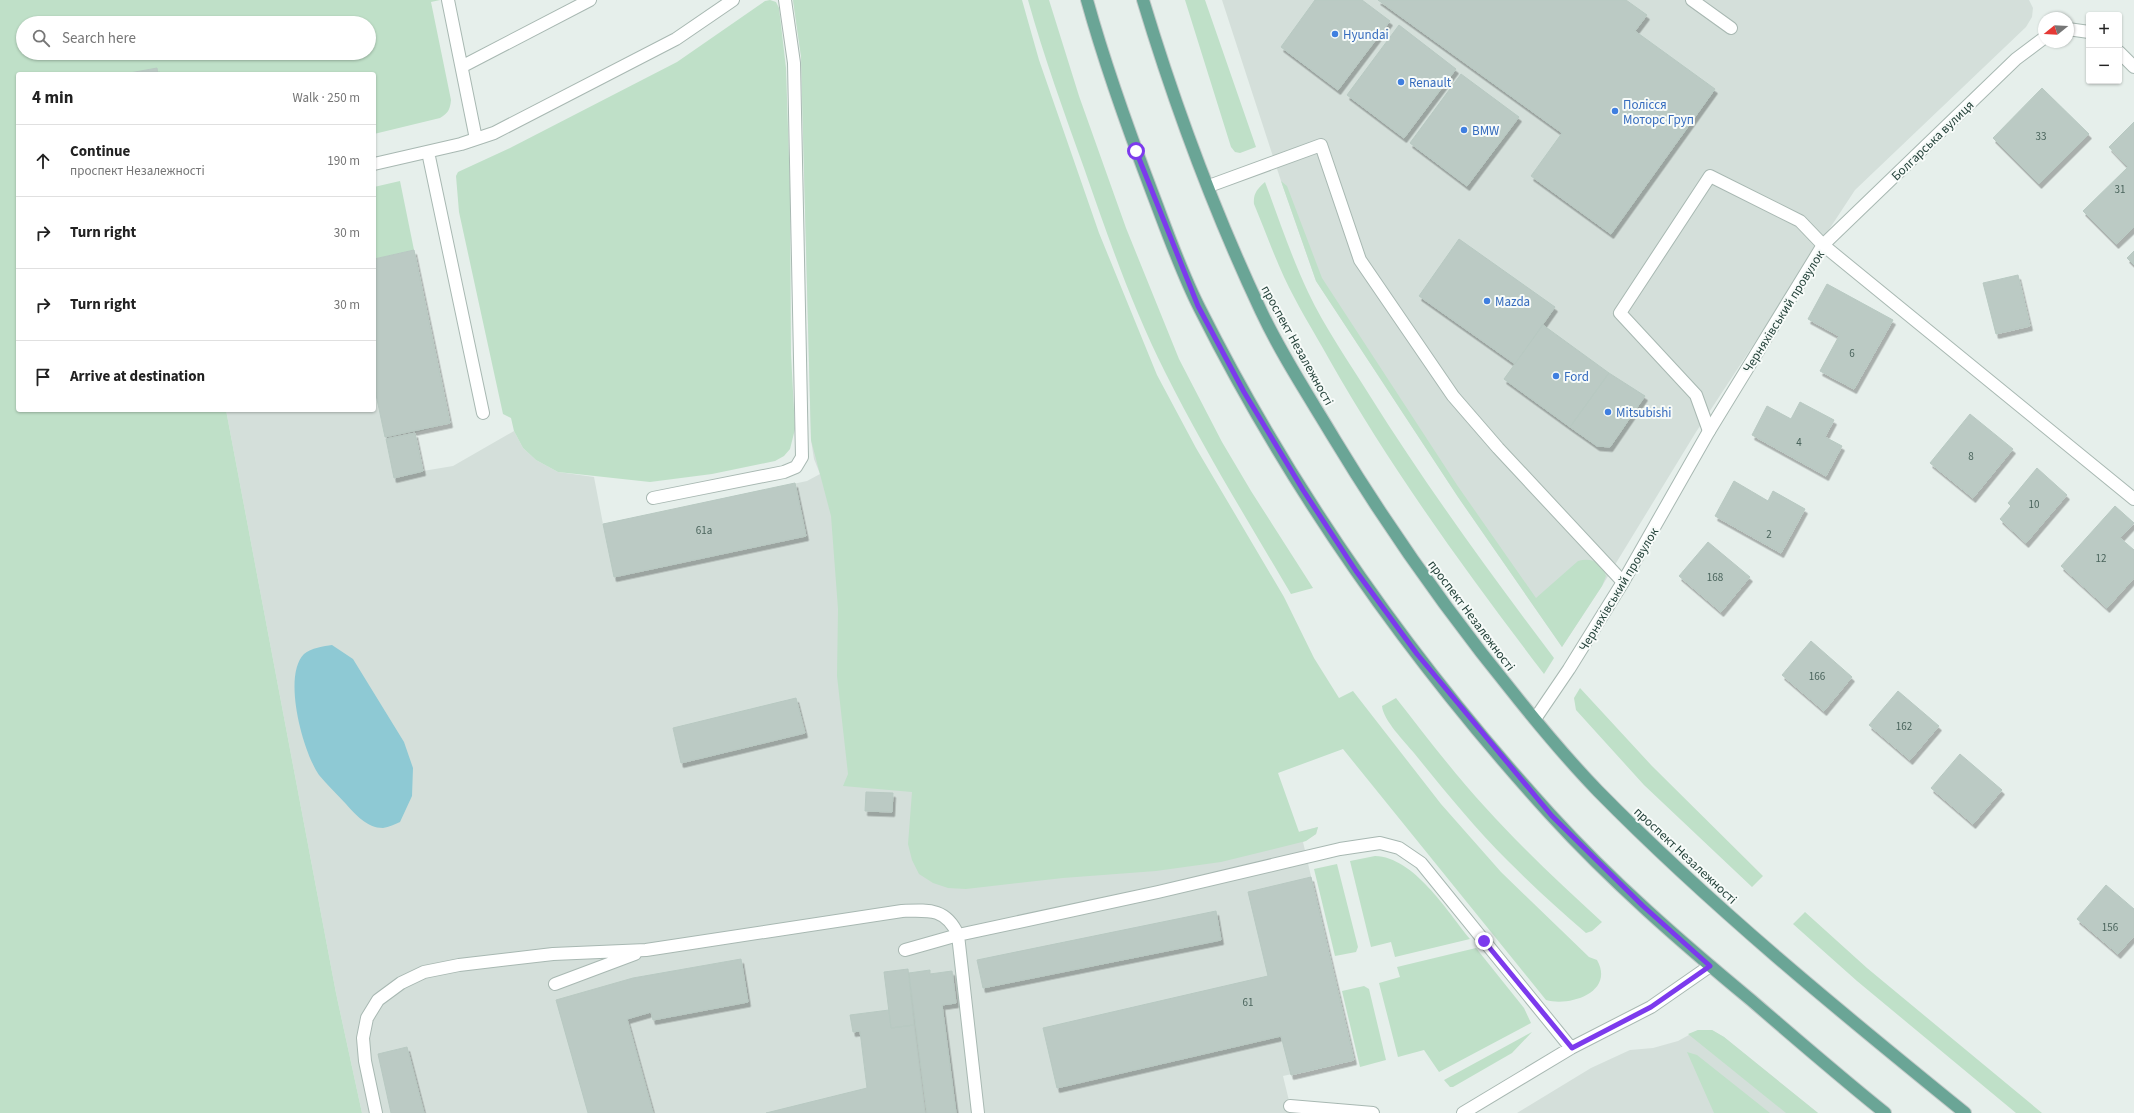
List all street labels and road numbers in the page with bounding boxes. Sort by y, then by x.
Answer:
street label: Болгарська вулиця [1887,97,1978,185]
street label: Черняхівський провулок [1739,246,1829,376]
street label: проспект Незалежності [1257,282,1338,409]
street label: Черняхівський провулок [1575,524,1663,655]
street label: проспект Незалежності [1423,556,1519,675]
street label: проспект Незалежності [1630,803,1741,908]

